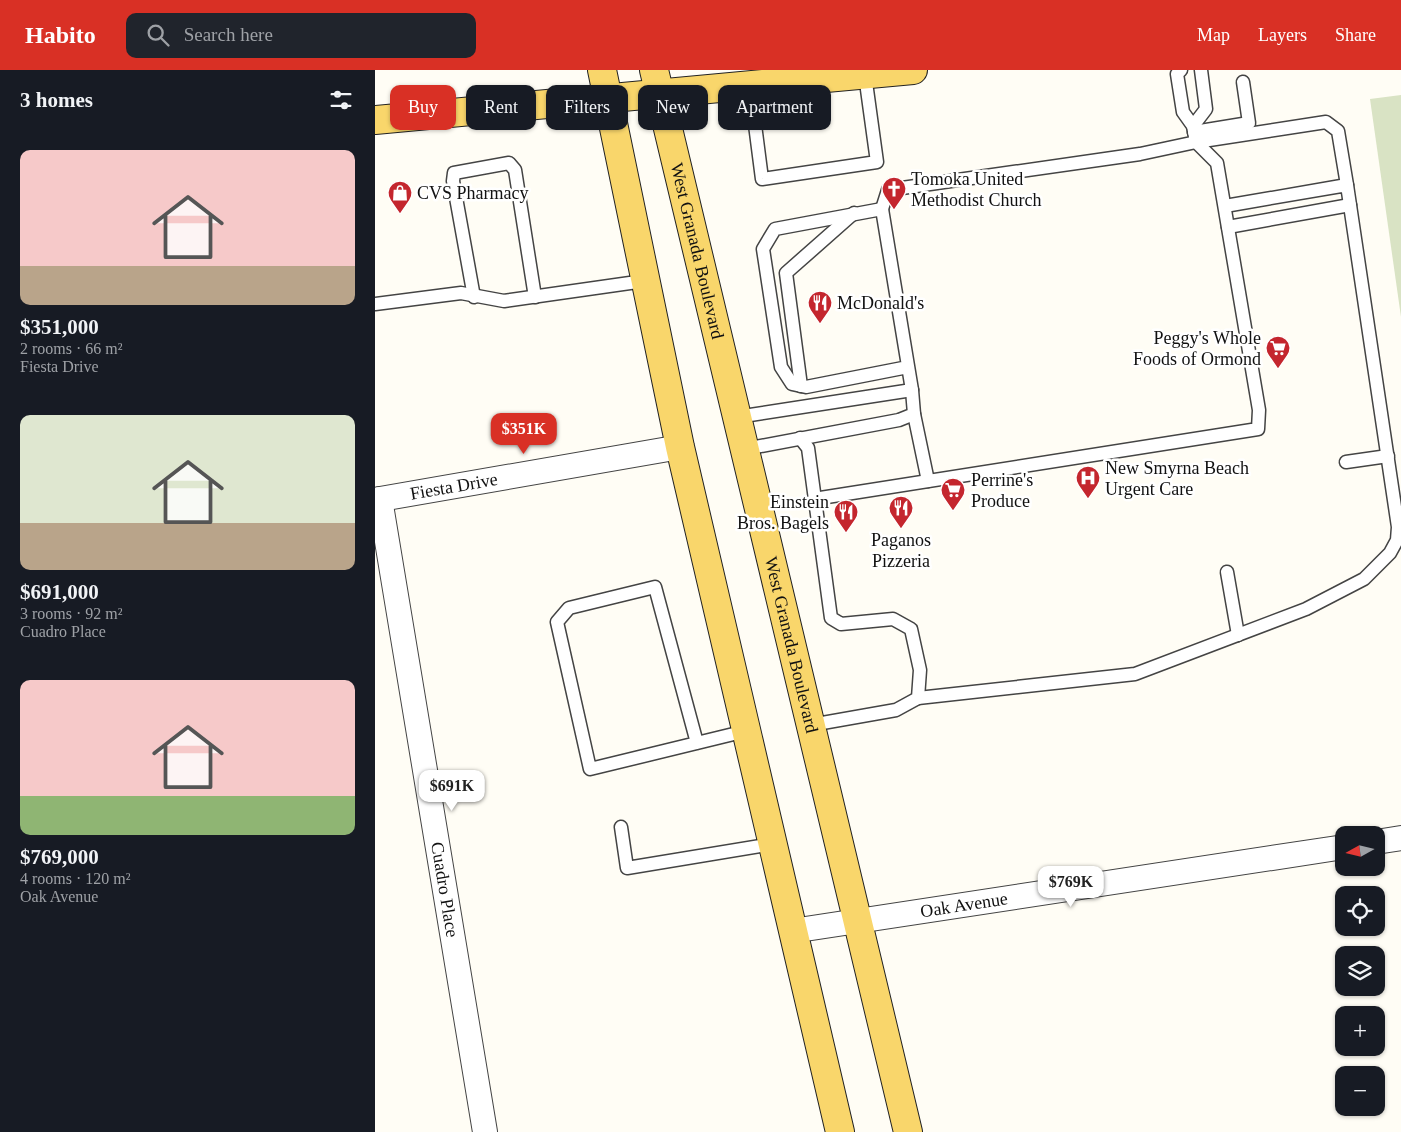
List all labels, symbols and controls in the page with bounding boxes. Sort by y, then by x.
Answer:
search box [126,13,476,58]
icon: search [144,21,172,49]
text: Habito [25,22,96,48]
text: Search here [184,24,273,45]
text: Map [1197,25,1230,45]
text: Layers [1258,25,1307,45]
text: Share [1335,25,1376,45]
chip: Buy [390,85,456,130]
chip: Rent [466,85,536,130]
chip: Filters [546,85,628,130]
chip: New [638,85,708,130]
chip: Apartment [718,85,831,130]
icon: filters [327,86,355,114]
text: 3 homes [20,88,93,112]
street label: West Granada Boulevard [667,161,728,341]
place label: Tomoka United Methodist Church [911,169,1042,210]
church icon: Tomoka United Methodist Church [881,176,907,210]
shop icon: CVS Pharmacy [387,180,413,214]
icon: home [143,182,233,272]
place label: CVS Pharmacy [417,183,529,203]
restaurant icon: McDonald's [807,290,833,324]
place label: McDonald's [837,293,924,313]
text: $351,000 [20,315,99,339]
place label: Peggy's Whole Foods of Ormond [1133,328,1261,369]
supermarket icon: Peggy's Whole Foods of Ormond [1265,335,1291,369]
text: 2 rooms · 66 m² [20,340,123,357]
text: Fiesta Drive [20,358,99,375]
pin: $351K [489,412,559,455]
text: $351K [502,420,546,437]
icon: home [143,447,233,537]
place label: New Smyrna Beach Urgent Care [1105,458,1249,499]
hospital icon: New Smyrna Beach Urgent Care [1075,465,1101,499]
street label: Fiesta Drive [408,469,499,504]
place label: Perrine's Produce [971,470,1033,511]
supermarket icon: Perrine's Produce [940,477,966,511]
place label: Einstein Bros. Bagels [737,492,829,533]
restaurant icon: Paganos Pizzeria [888,495,914,529]
restaurant icon: Einstein Bros. Bagels [833,499,859,533]
place label: Paganos Pizzeria [871,530,931,571]
street label: West Granada Boulevard [761,555,822,735]
text: $691,000 [20,580,99,604]
text: 3 rooms · 92 m² [20,605,123,622]
text: Cuadro Place [20,623,106,640]
icon: home [143,712,233,802]
pin: $691K [417,770,487,812]
text: $691K [430,777,474,794]
north arrow [1335,826,1385,876]
map controls [1335,826,1385,1116]
street label: Cuadro Place [427,840,463,939]
text: $769,000 [20,845,99,869]
pin: $769K [1036,866,1106,908]
text: 4 rooms · 120 m² [20,870,131,887]
text: $769K [1049,873,1093,890]
button: locate [1335,886,1385,936]
text: Oak Avenue [20,888,98,905]
street label: Oak Avenue [919,888,1009,921]
button: layers [1335,946,1385,996]
button: + [1335,1006,1385,1056]
button: − [1335,1066,1385,1116]

